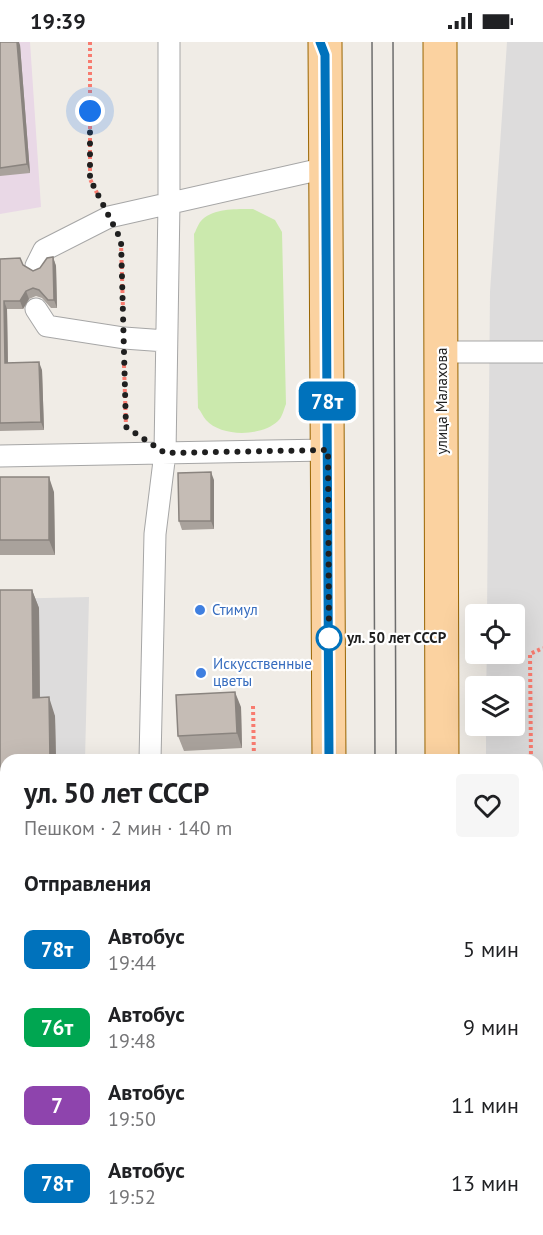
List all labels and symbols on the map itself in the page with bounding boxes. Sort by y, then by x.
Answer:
your location [75,96,105,126]
street label: улица Малахова [432,348,451,454]
line badge: 78т [292,382,362,420]
place label: Стимул [212,600,258,619]
marker: Стимул [193,603,207,617]
marker: ул. 50 лет СССР [316,625,342,651]
place label: ул. 50 лет СССР [346,628,447,647]
place label: Искусственные цветы [213,654,312,690]
marker: Искусственные цветы [194,666,208,680]

